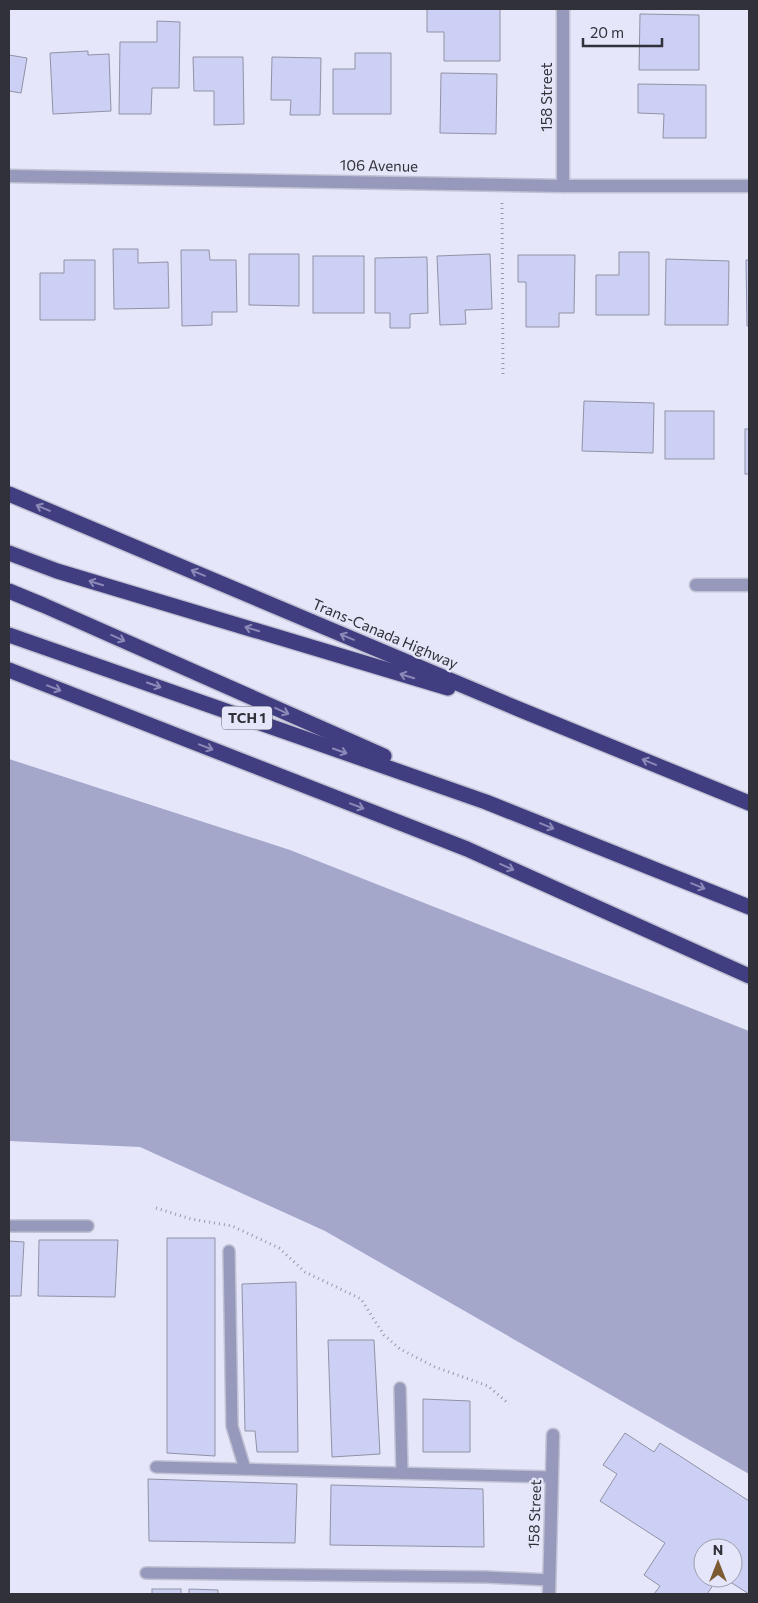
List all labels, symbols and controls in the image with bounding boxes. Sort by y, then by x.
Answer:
scale bar [583,15,662,47]
text: 20 m [590,23,624,41]
street label: 158 Street [537,62,555,132]
street label: 106 Avenue [340,155,418,175]
one-way arrow [36,503,51,512]
one-way arrow [191,568,206,578]
one-way arrow [89,577,105,587]
street label: Trans-Canada Highway [310,594,461,672]
one-way arrow [244,624,260,634]
one-way arrow [340,631,355,641]
one-way arrow [110,634,125,643]
one-way arrow [400,671,416,681]
one-way arrow [146,681,161,690]
one-way arrow [46,683,61,693]
road number: TCH 1 [222,706,272,730]
one-way arrow [274,707,289,717]
one-way arrow [198,743,213,752]
one-way arrow [332,747,348,756]
one-way arrow [642,757,657,767]
one-way arrow [349,801,364,811]
one-way arrow [539,822,554,831]
one-way arrow [499,862,514,872]
one-way arrow [690,882,705,892]
street label: 158 Street [524,1479,544,1549]
north arrow [693,1538,743,1588]
text: N [713,1541,723,1558]

